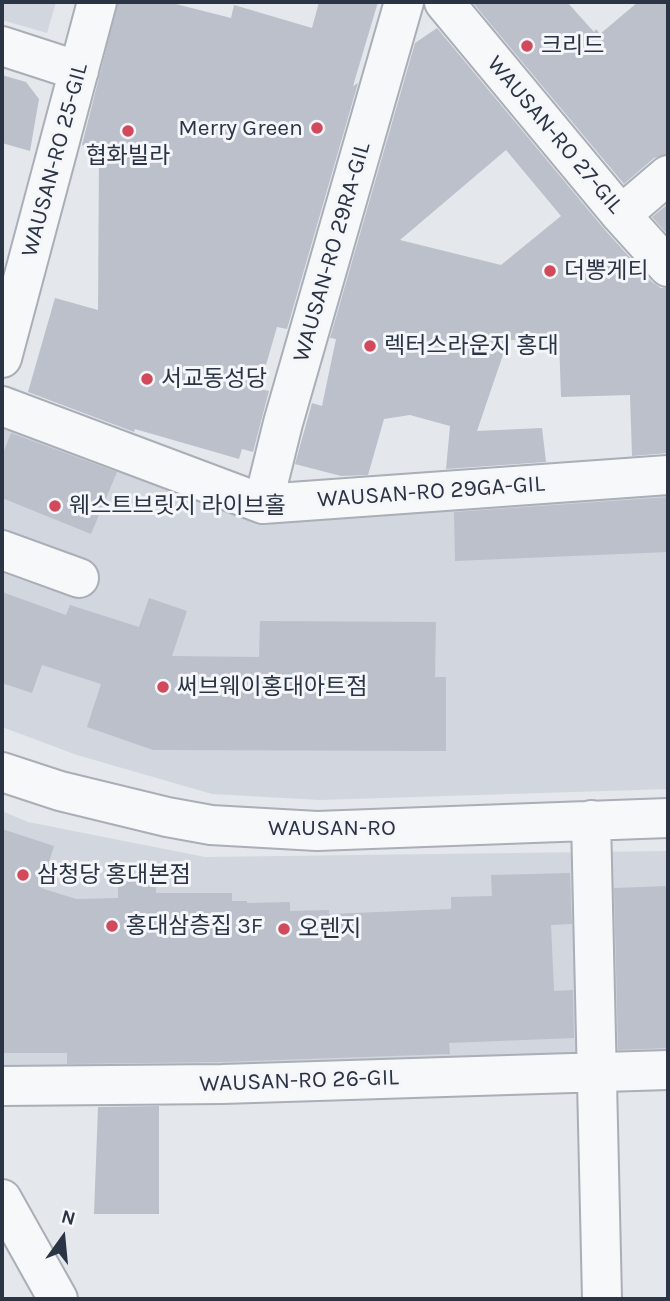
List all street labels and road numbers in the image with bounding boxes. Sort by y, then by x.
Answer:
street label: WAUSAN-RO 27-GIL [481,51,629,219]
street label: WAUSAN-RO 25-GIL [16,60,94,260]
street label: WAUSAN-RO 29RA-GIL [287,139,377,365]
street label: WAUSAN-RO 29GA-GIL [316,470,546,514]
street label: WAUSAN-RO [268,814,396,842]
street label: WAUSAN-RO 26-GIL [199,1064,399,1098]

